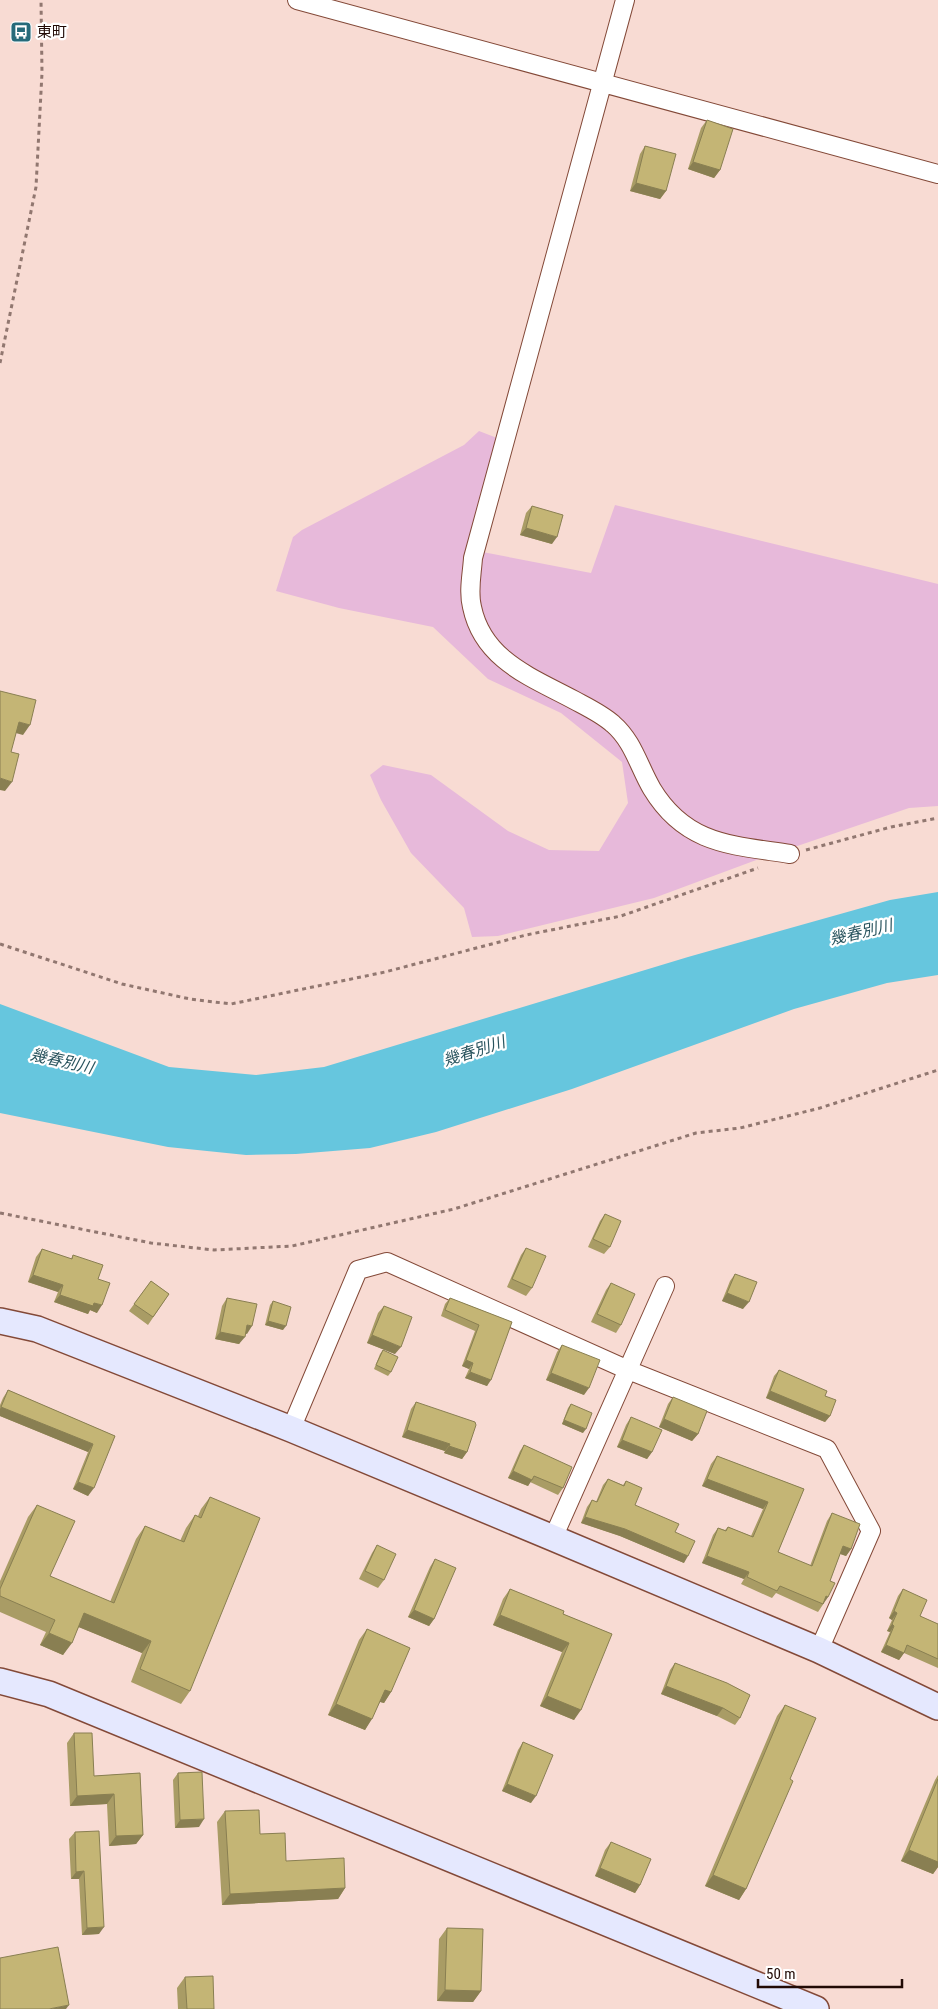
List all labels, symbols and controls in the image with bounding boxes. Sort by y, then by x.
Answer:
bus stop icon: 東町 [9,20,33,44]
place label: 東町 [37,23,67,41]
water label: 幾春別川 [828,915,896,948]
water label: 幾春別川 [441,1031,509,1070]
water label: 幾春別川 [29,1045,97,1078]
scale bar [758,1956,902,1988]
text: 50 m [766,1965,796,1983]

